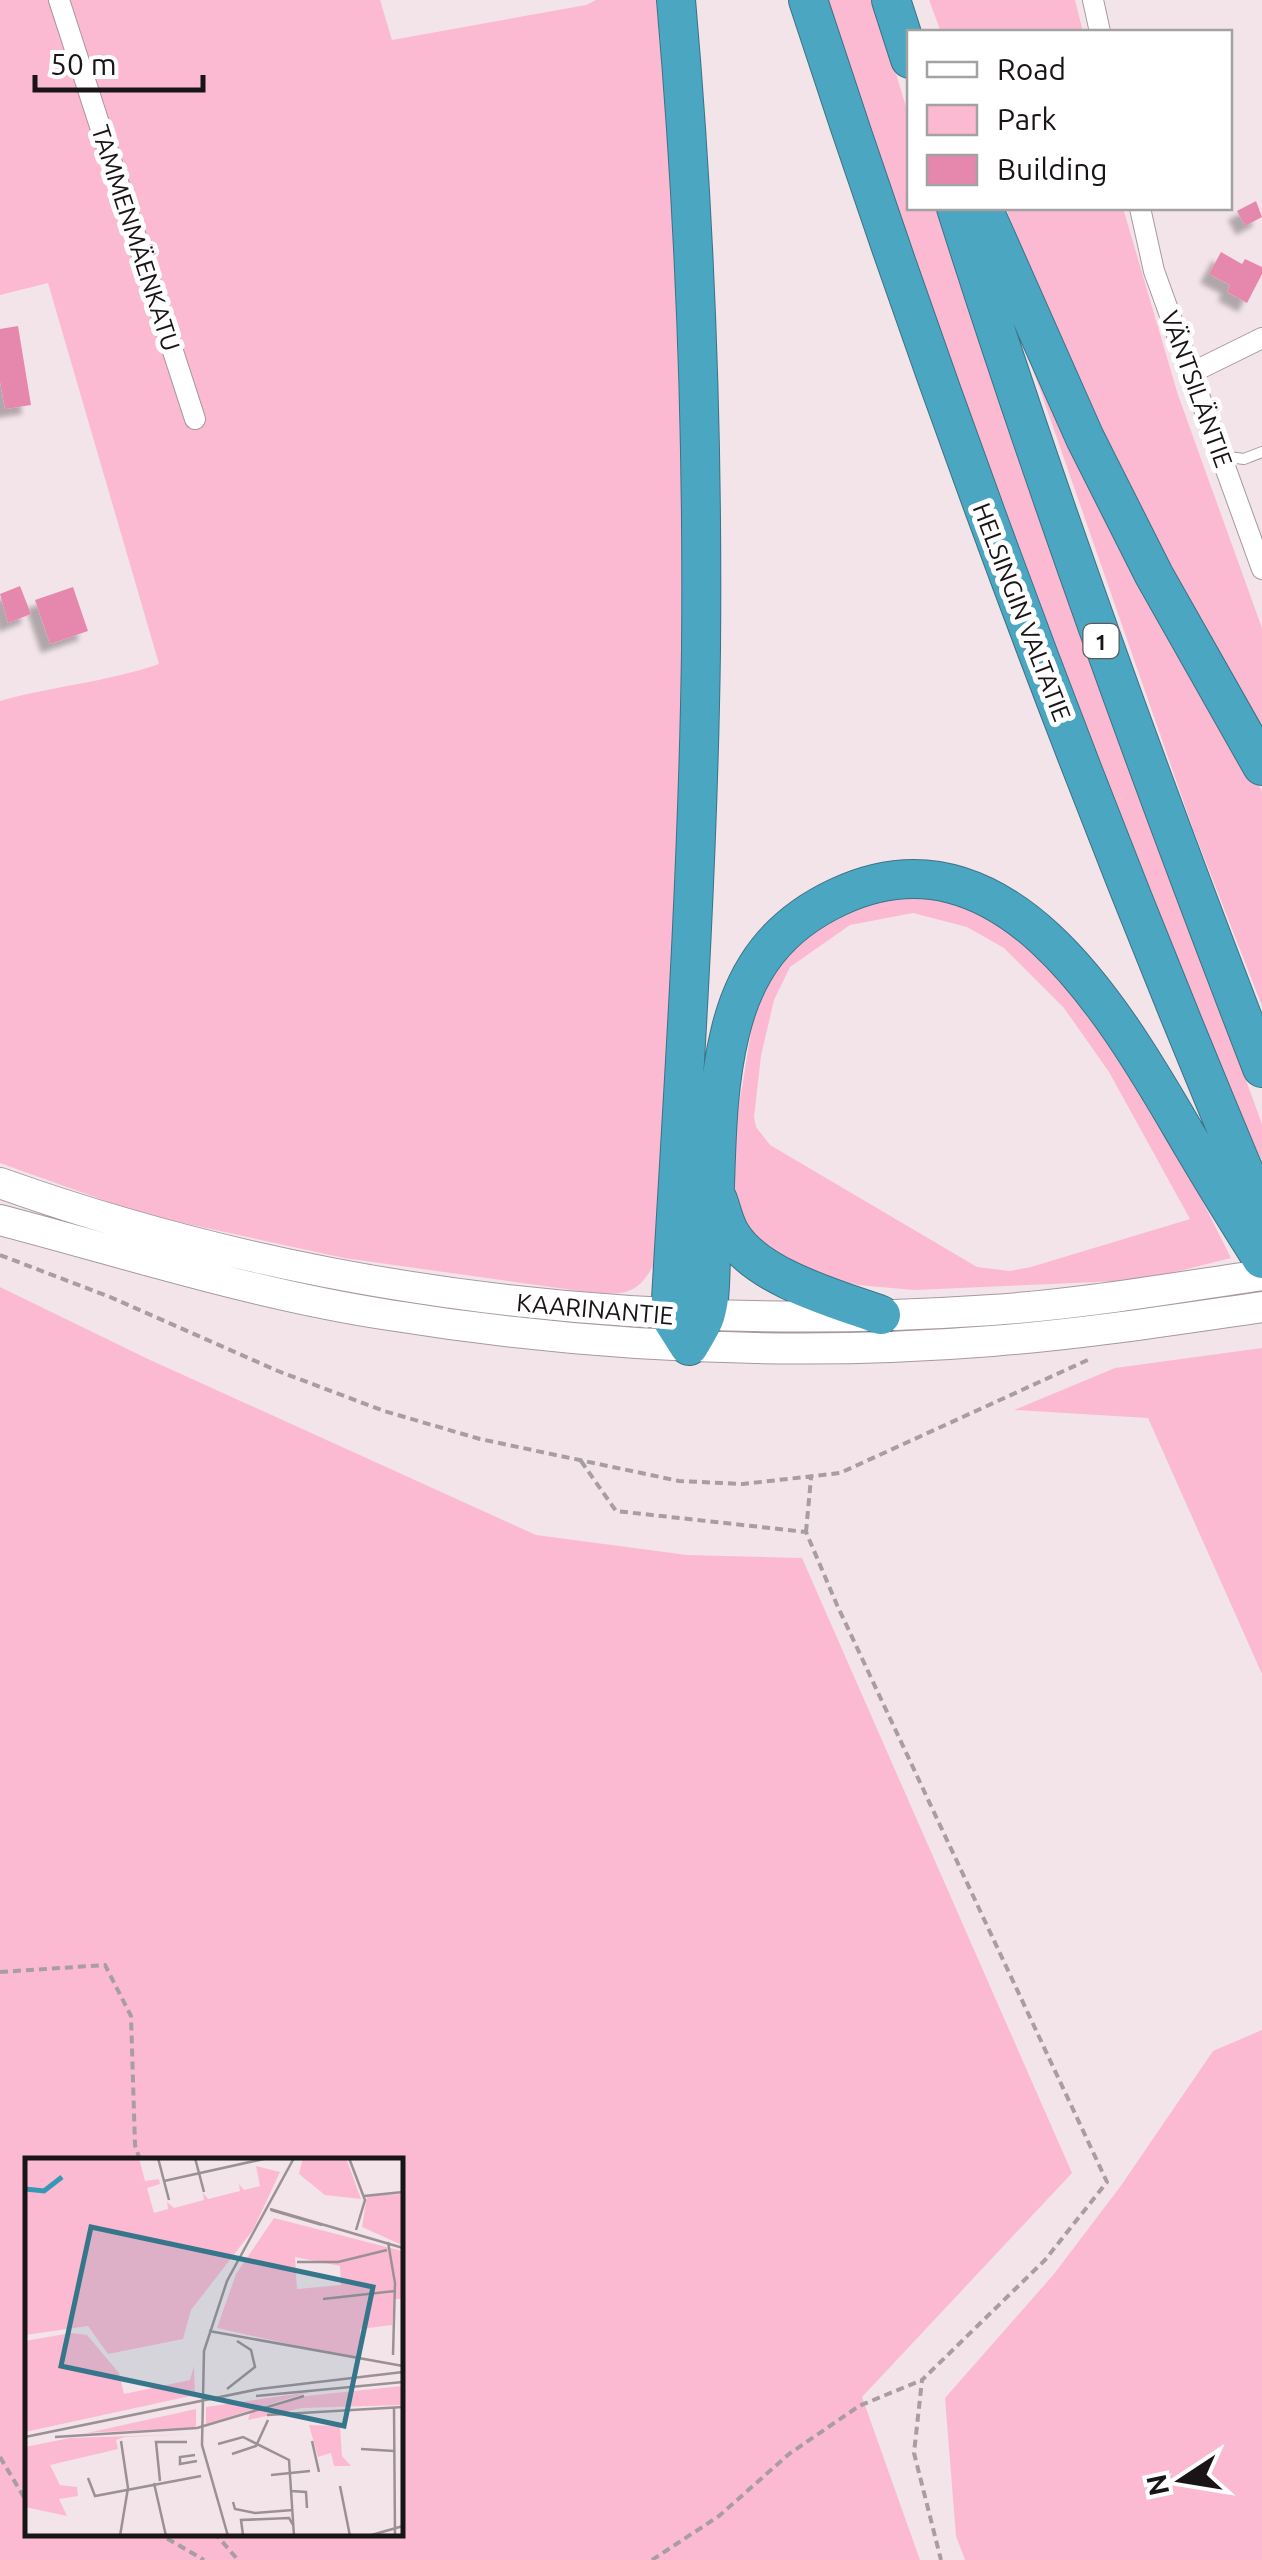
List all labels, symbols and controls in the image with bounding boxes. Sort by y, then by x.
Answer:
scale bar [35,30,202,92]
legend [907,30,1232,210]
text: 50 m [50,47,117,81]
text: Road [997,52,1066,86]
text: Park [997,102,1057,136]
street label: TAMMENMÄENKATU [86,122,186,354]
text: Building [997,152,1108,186]
street label: VÄNTSILÄNTIE [1156,307,1238,471]
street label: HELSINGIN VALTATIE [967,499,1077,725]
road number: 1 [1084,624,1118,658]
street label: KAARINANTIE [515,1288,675,1330]
inset map [25,2158,402,2535]
north arrow [1132,2430,1232,2530]
text: N [1140,2472,1174,2499]

